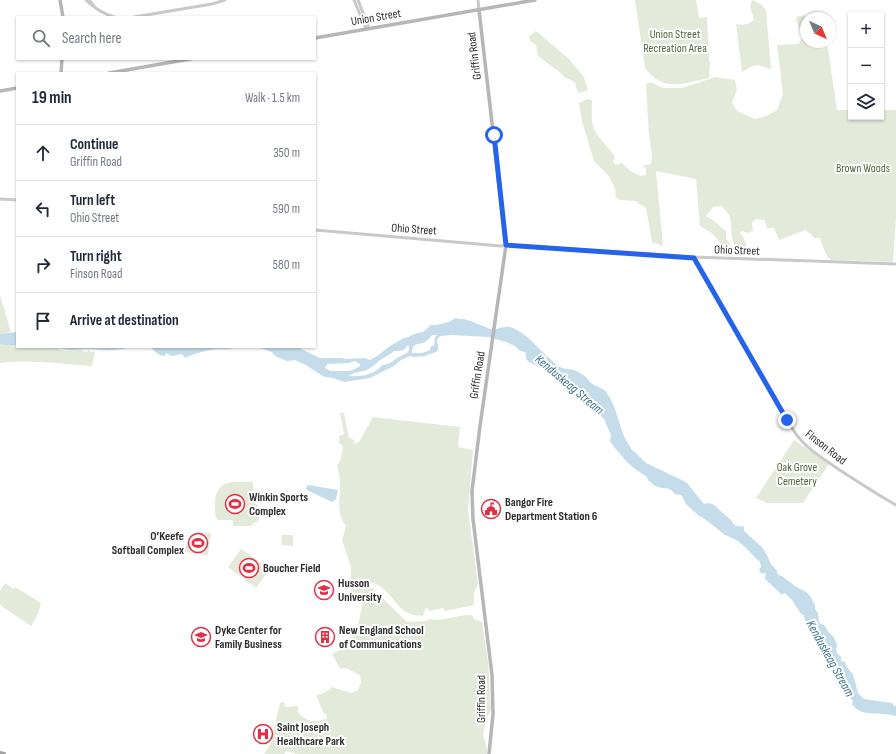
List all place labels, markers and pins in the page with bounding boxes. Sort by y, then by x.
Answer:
place label: Winkin Sports Complex [249,490,309,519]
sports icon: Winkin Sports Complex [224,493,246,515]
place label: Bangor Fire Department Station 6 [505,495,598,524]
public building icon: Bangor Fire Department Station 6 [480,498,502,520]
place label: O’Keefe Softball Complex [112,529,184,558]
sports icon: O’Keefe Softball Complex [187,532,209,554]
sports icon: Boucher Field [238,557,260,579]
place label: Boucher Field [263,561,321,576]
place label: Husson University [338,576,382,605]
school or university icon: Husson University [313,579,335,601]
place label: Dyke Center for Family Business [215,623,282,652]
place label: New England School of Communications [339,623,424,652]
school or university icon: Dyke Center for Family Business [190,626,212,648]
building icon: New England School of Communications [314,626,336,648]
place label: Saint Joseph Healthcare Park [277,720,345,749]
hospital icon: Saint Joseph Healthcare Park [252,723,274,745]

